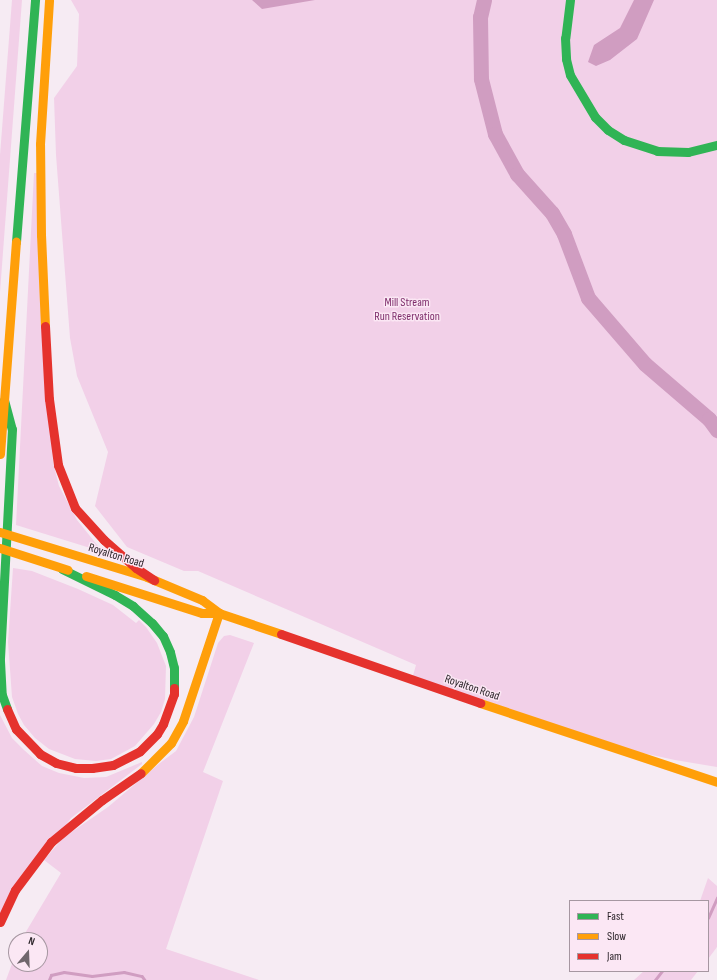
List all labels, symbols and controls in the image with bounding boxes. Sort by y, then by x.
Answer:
park label: Mill Stream Run Reservation [374,296,440,324]
street label: Royalton Road [87,541,145,571]
street label: Royalton Road [443,672,501,704]
legend [569,900,709,972]
text: Fast [607,909,624,924]
text: Slow [607,929,626,944]
north arrow [8,932,48,972]
text: N [27,934,37,948]
text: Jam [607,949,622,964]

